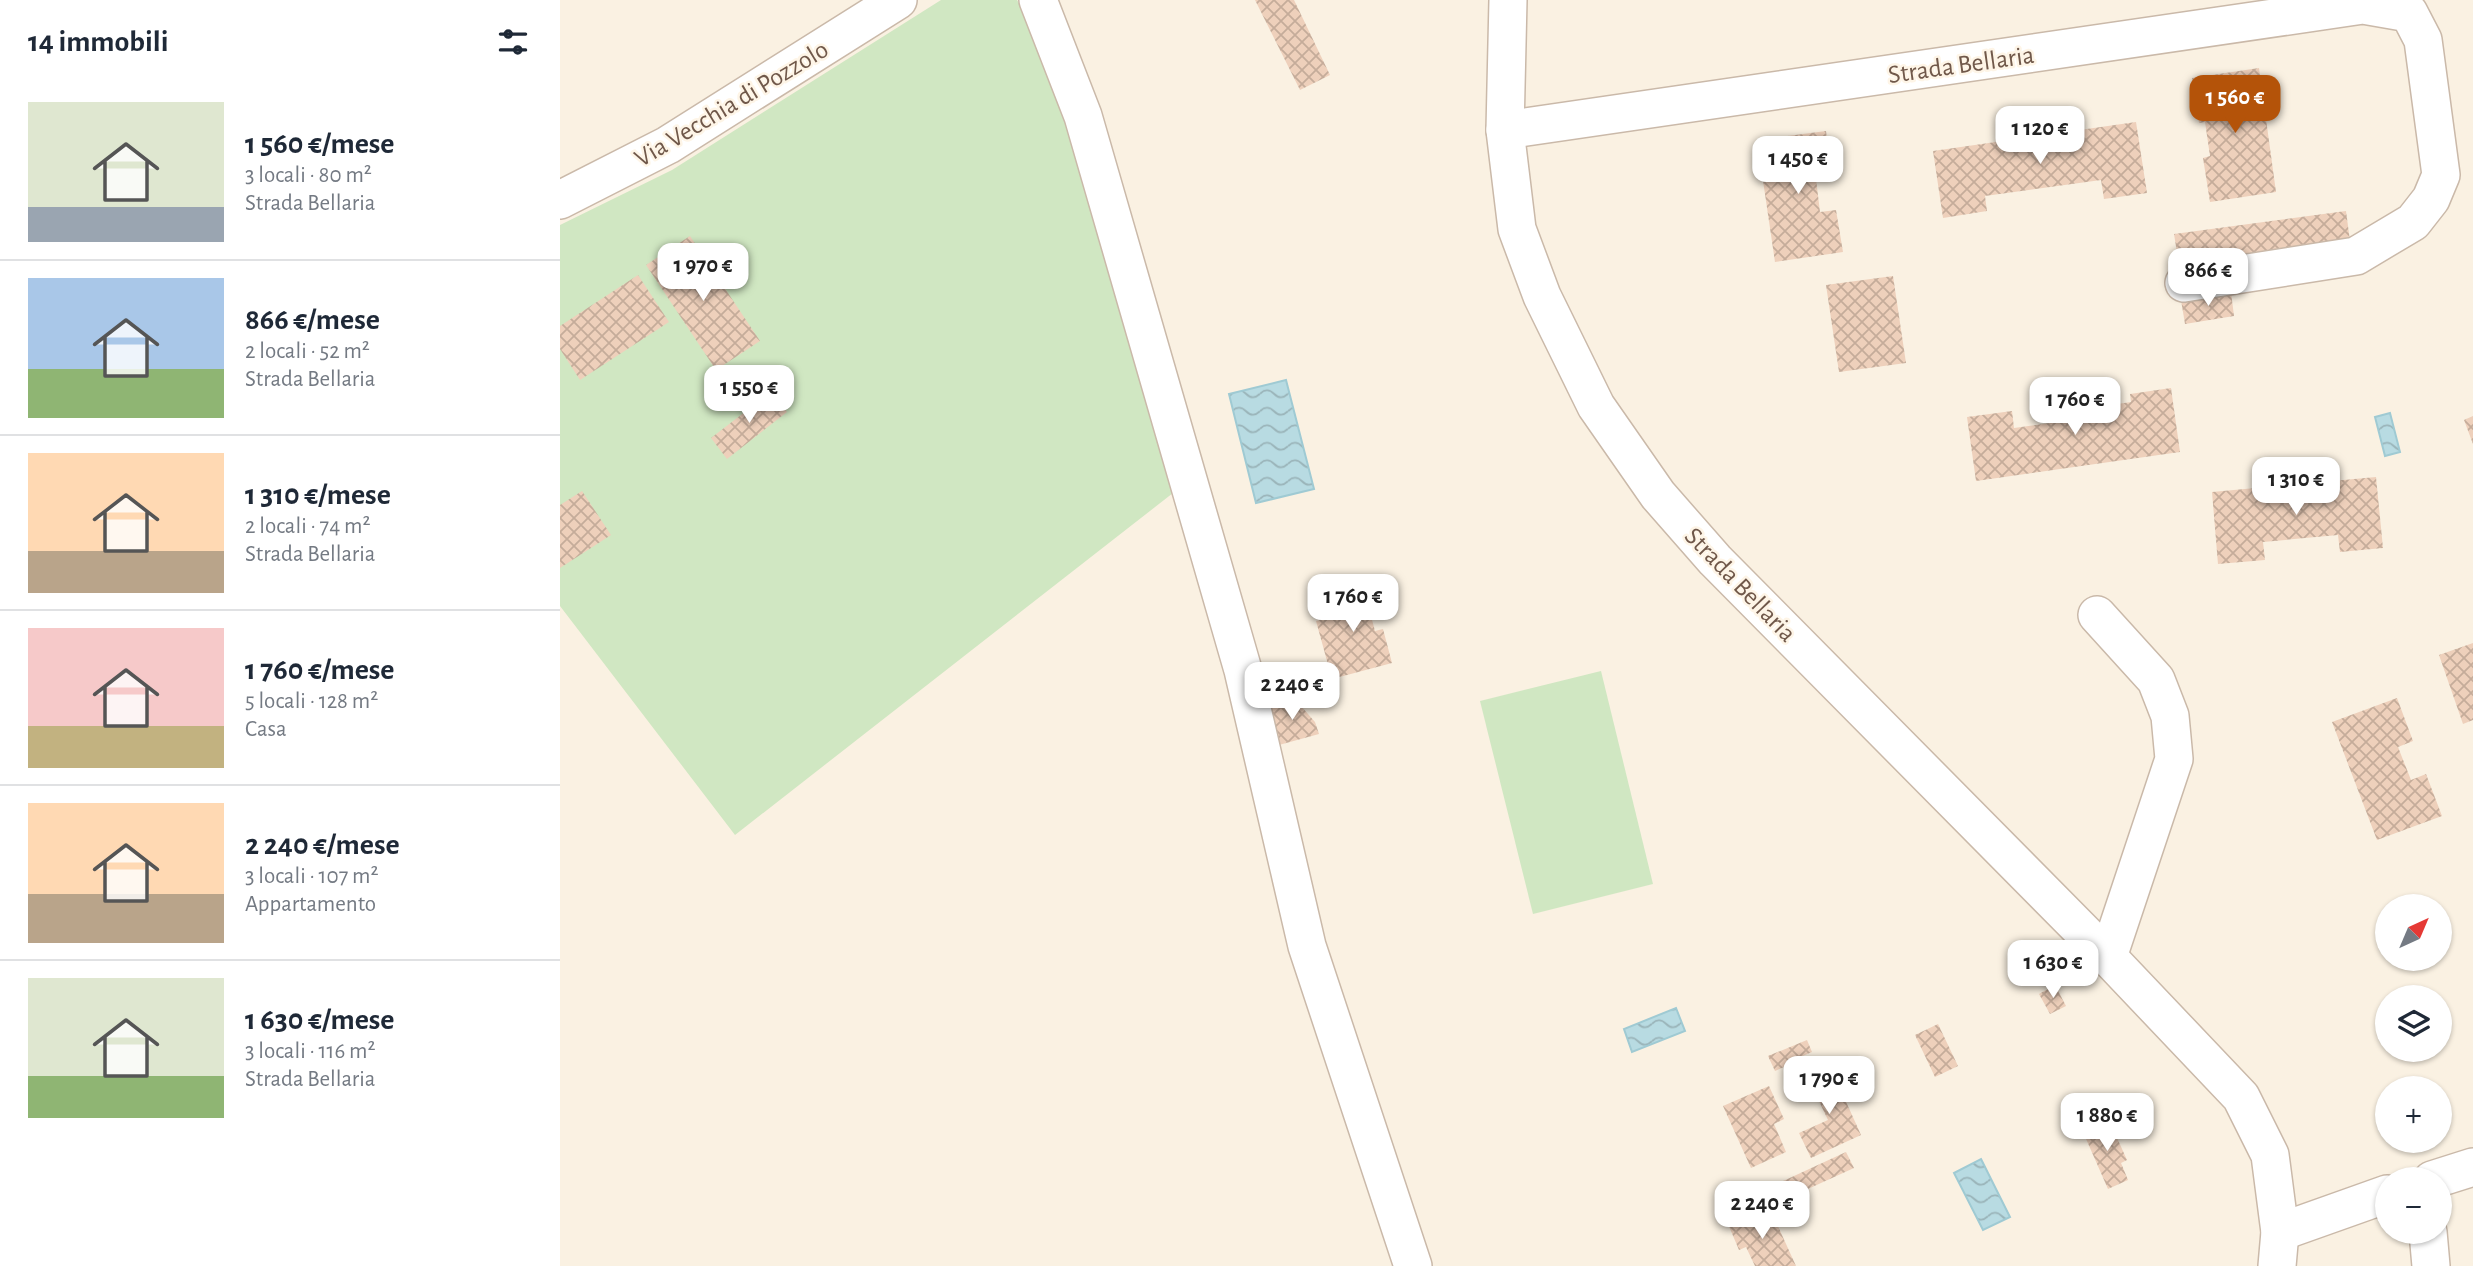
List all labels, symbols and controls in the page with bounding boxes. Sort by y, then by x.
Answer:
icon: filters [494,23,532,61]
text: 14 immobili [28,27,169,57]
street label: Via Vecchia di Pozzolo [630,36,833,172]
street label: Strada Bellaria [1886,42,2036,88]
pin: 1 560 € [2170,76,2300,135]
text: 1 560 € [2206,86,2265,109]
pin: 1 120 € [1975,106,2105,166]
text: 1 120 € [2011,117,2069,140]
text: 1 560 €/mese [245,129,395,159]
icon: home [84,130,168,214]
pin: 1 450 € [1733,136,1863,196]
text: 1 450 € [1768,147,1828,170]
text: 3 locali · 80 m² [245,164,372,187]
text: Strada Bellaria [245,192,375,215]
pin: 1 970 € [638,244,768,303]
pin: 866 € [2159,248,2257,308]
text: 1 970 € [674,254,733,277]
text: 866 € [2184,259,2232,282]
text: 866 €/mese [245,305,380,335]
icon: home [84,306,168,390]
text: 2 locali · 52 m² [245,340,370,363]
pin: 1 550 € [684,366,814,425]
text: Strada Bellaria [245,368,375,391]
text: 1 550 € [720,376,778,399]
pin: 1 760 € [2010,378,2140,437]
text: 1 760 € [2046,388,2105,411]
pin: 1 310 € [2231,458,2361,517]
text: 1 310 € [2268,468,2324,491]
text: 1 310 €/mese [245,480,391,510]
icon: home [84,481,168,565]
text: 2 locali · 74 m² [245,515,370,538]
street label: Strada Bellaria [1680,523,1801,647]
text: Strada Bellaria [245,543,375,566]
pin: 1 760 € [1288,574,1418,634]
text: 1 760 € [1324,585,1383,608]
text: 1 760 €/mese [245,655,395,685]
icon: home [84,656,168,740]
pin: 2 240 € [1227,662,1357,722]
text: 2 240 € [1261,673,1323,696]
text: 5 locali · 128 m² [245,690,378,713]
text: Casa [245,718,287,741]
text: 2 240 €/mese [245,830,400,860]
icon: home [84,831,168,915]
text: 3 locali · 107 m² [245,865,378,888]
text: Appartamento [245,893,376,916]
north arrow [2375,894,2452,971]
map controls [2375,894,2452,1244]
pin: 1 630 € [1988,940,2118,1000]
text: 1 630 € [2024,951,2082,974]
button: layers [2375,985,2452,1062]
text: 1 630 €/mese [245,1005,395,1035]
icon: home [84,1006,168,1090]
text: 3 locali · 116 m² [245,1040,375,1063]
pin: 1 790 € [1764,1056,1894,1116]
text: 1 790 € [1800,1067,1859,1090]
text: Strada Bellaria [245,1068,375,1091]
button: + [2375,1076,2452,1153]
pin: 1 880 € [2042,1094,2172,1153]
text: 1 880 € [2077,1104,2137,1127]
button: − [2375,1167,2452,1244]
pin: 2 240 € [1697,1182,1827,1241]
text: 2 240 € [1731,1192,1793,1215]

